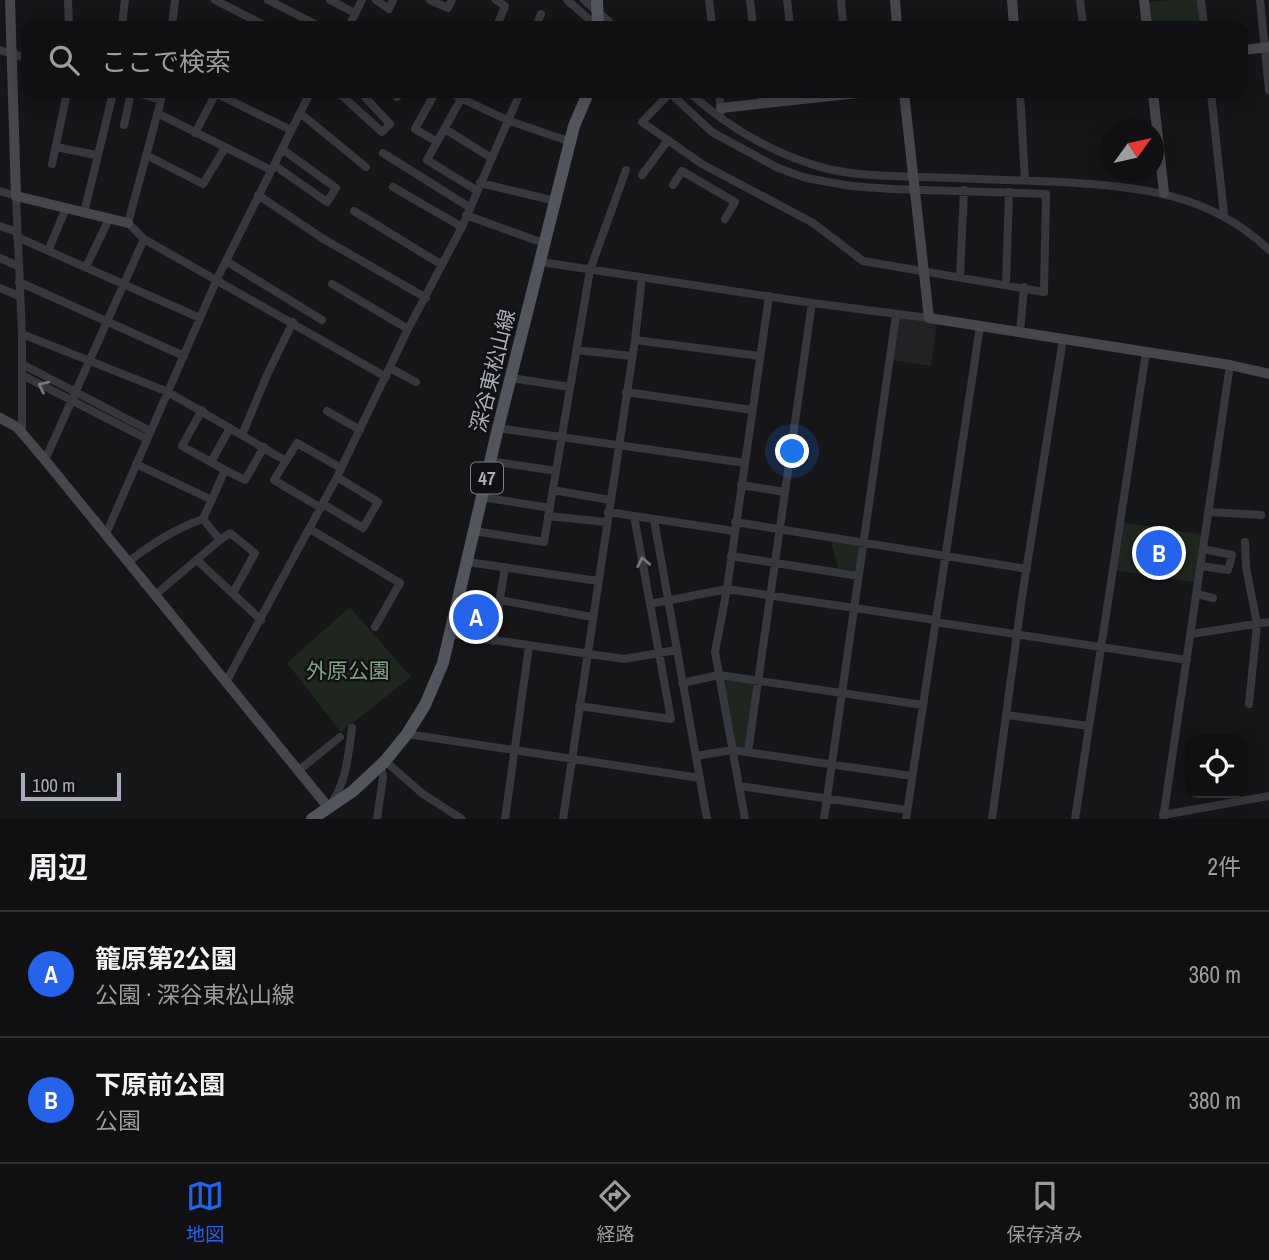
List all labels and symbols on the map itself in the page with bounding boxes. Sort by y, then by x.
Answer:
north arrow [1101,119,1164,182]
street label: 深谷東松山線 [463,306,522,436]
one-way arrow [38,380,50,394]
your location [775,434,809,468]
road number: 47 [471,463,503,494]
pin: B [1136,527,1182,579]
one-way arrow [636,556,651,568]
pin: A [453,591,499,643]
park label: 外原公園 [306,656,390,685]
scale bar [21,770,121,802]

